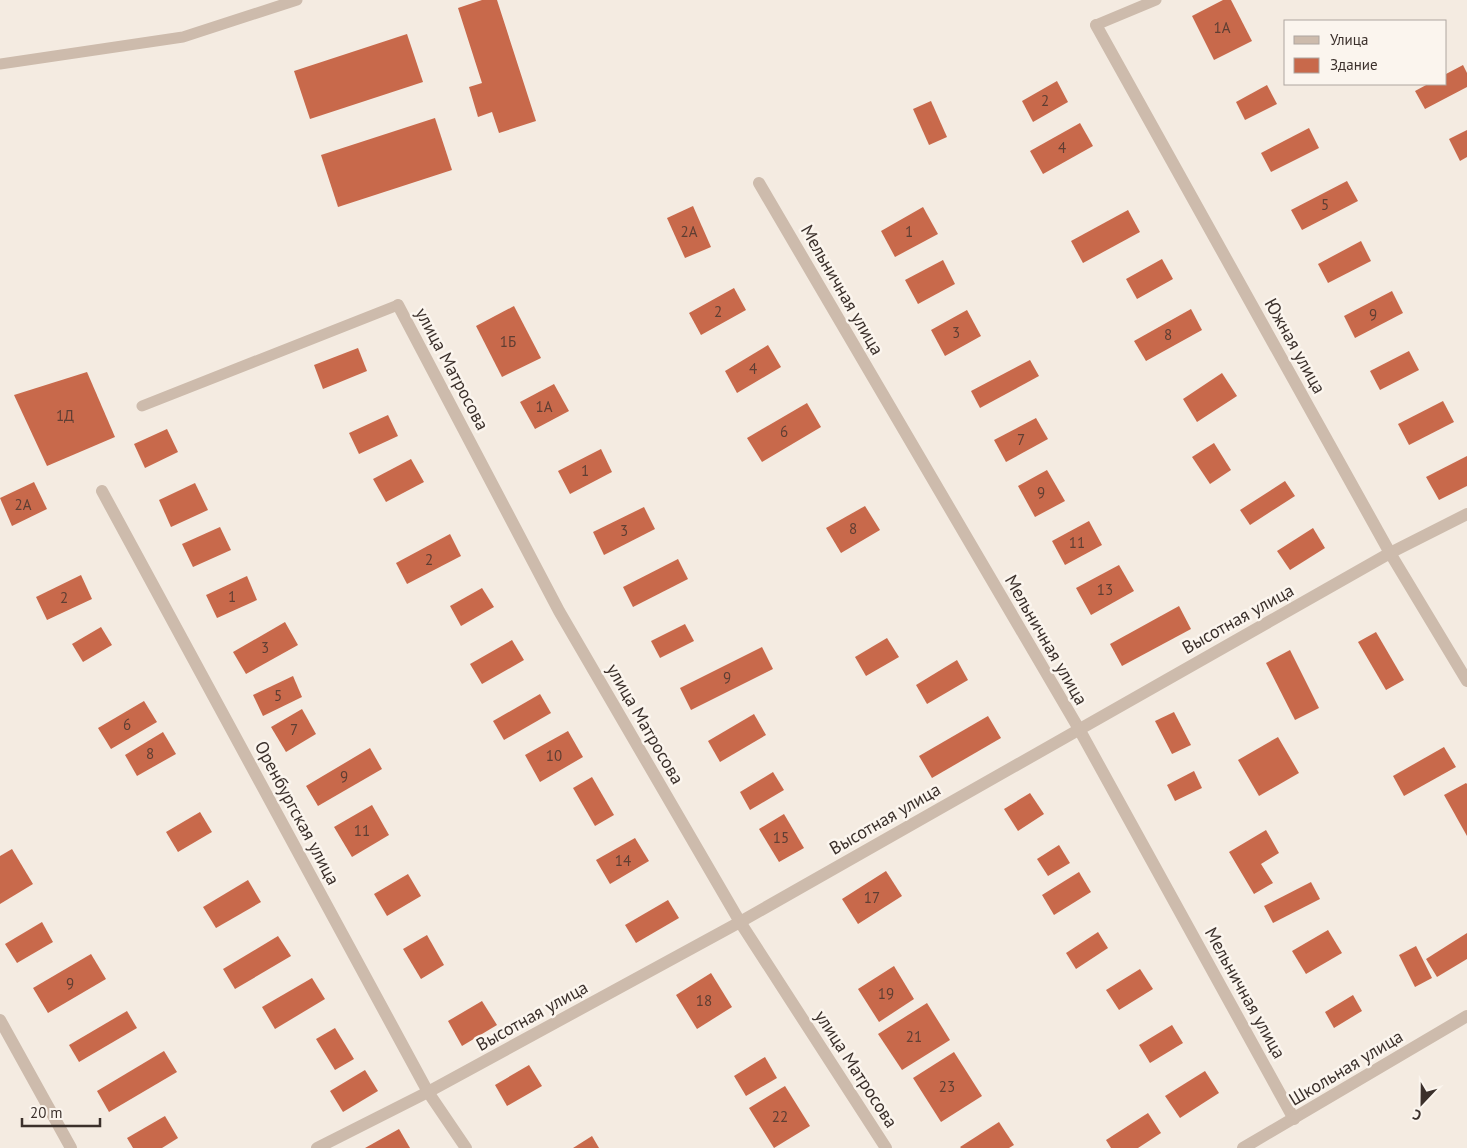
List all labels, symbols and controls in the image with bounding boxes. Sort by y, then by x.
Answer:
house number: 1А [1214,18,1231,37]
legend [1284,20,1447,85]
text: Улица [1330,30,1368,49]
text: Здание [1330,55,1378,74]
house number: 2 [1041,91,1049,110]
house number: 4 [1058,138,1066,157]
house number: 5 [1321,195,1329,214]
street label: Мельничная улица [796,221,889,359]
house number: 2А [681,222,698,241]
house number: 1 [905,222,913,241]
street label: Южная улица [1260,294,1331,398]
house number: 2 [714,302,722,321]
street label: улица Матросова [410,304,494,434]
house number: 9 [1369,305,1377,324]
house number: 3 [952,323,960,342]
house number: 8 [1164,325,1172,344]
house number: 1Б [500,332,516,351]
house number: 4 [749,359,757,378]
house number: 1А [536,397,553,416]
house number: 1Д [56,406,74,425]
house number: 6 [780,422,788,441]
house number: 7 [1017,430,1025,449]
house number: 1 [581,461,589,480]
house number: 9 [1037,483,1045,502]
house number: 2А [15,495,32,514]
house number: 8 [849,519,857,538]
house number: 3 [620,521,628,540]
house number: 11 [1069,533,1085,552]
house number: 2 [425,550,433,569]
street label: Мельничная улица [1000,571,1093,709]
street label: Высотная улица [1178,578,1298,659]
house number: 13 [1097,580,1113,599]
house number: 1 [228,587,236,606]
house number: 2 [60,588,68,607]
house number: 3 [261,638,269,657]
street label: улица Матросова [602,659,689,788]
house number: 9 [723,668,731,687]
house number: 5 [274,686,282,705]
house number: 6 [123,715,131,734]
house number: 7 [290,720,298,739]
street label: Оренбургская улица [250,737,345,889]
house number: 8 [146,744,154,763]
house number: 10 [546,746,562,765]
house number: 9 [340,767,348,786]
street label: Высотная улица [825,777,944,860]
house number: 11 [354,821,370,840]
house number: 15 [773,828,789,847]
house number: 14 [615,851,631,870]
house number: 17 [864,888,880,907]
street label: Мельничная улица [1200,923,1291,1062]
house number: 9 [66,974,74,993]
street label: Высотная улица [472,975,592,1056]
house number: 19 [878,984,894,1003]
house number: 18 [696,991,712,1010]
street label: улица Матросова [810,1006,903,1132]
street label: Школьная улица [1285,1025,1407,1111]
house number: 21 [906,1027,922,1046]
house number: 23 [939,1077,955,1096]
north arrow [1397,1078,1447,1128]
scale bar [22,1096,100,1128]
text: 20 m [30,1103,63,1122]
text: С [1410,1105,1424,1125]
house number: 22 [772,1107,788,1126]

